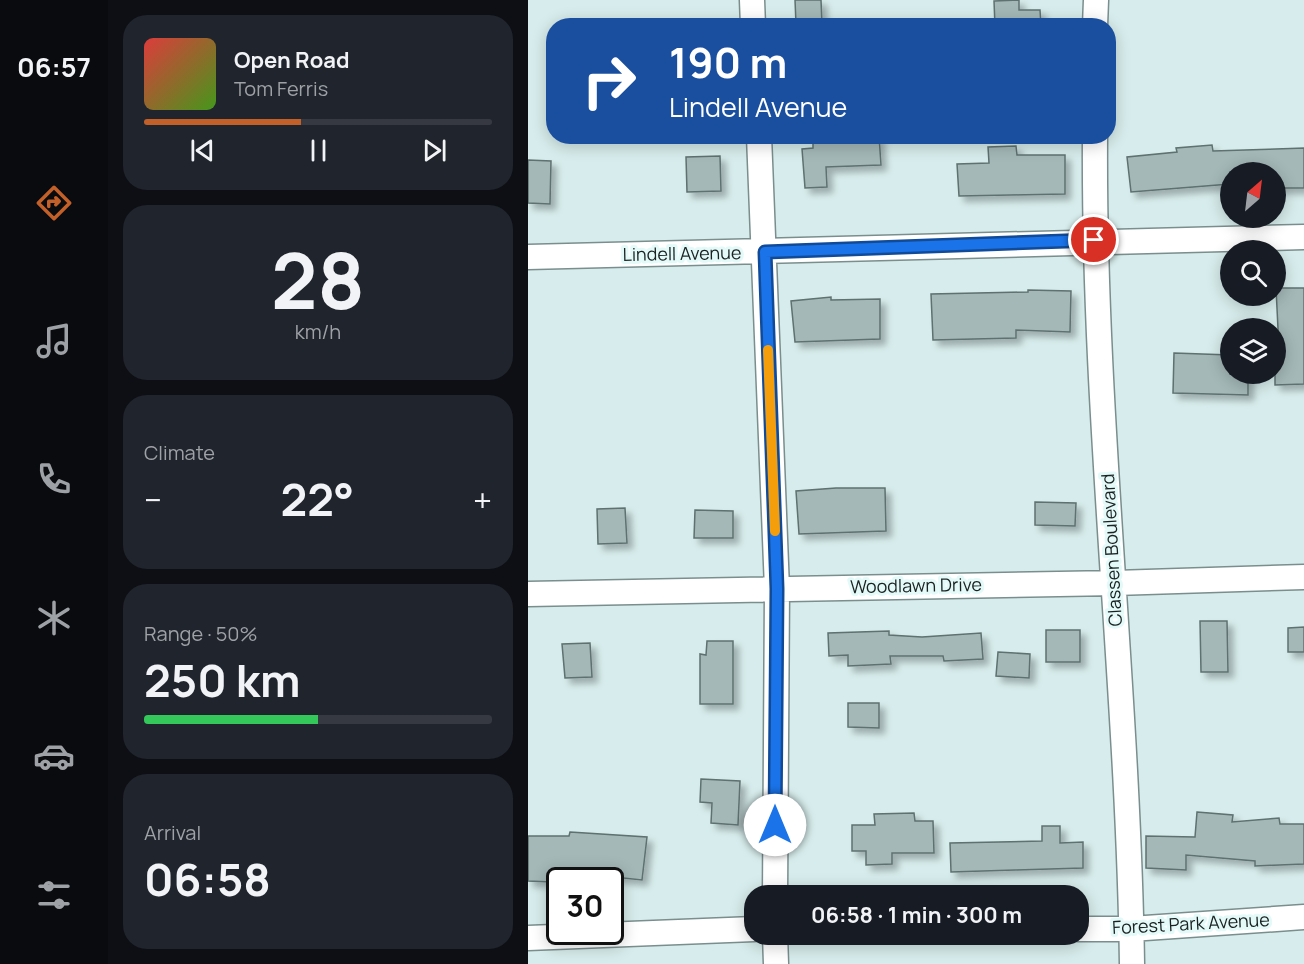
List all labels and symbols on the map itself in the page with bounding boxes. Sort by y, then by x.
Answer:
north arrow [1220,162,1286,228]
pin [1068,214,1119,265]
street label: Lindell Avenue [622,240,742,266]
street label: Classen Boulevard [1095,473,1127,627]
street label: Woodlawn Drive [850,572,982,598]
position arrow [743,793,807,857]
speed limit sign: 30 [546,867,624,945]
street label: Forest Park Avenue [1112,907,1270,939]

